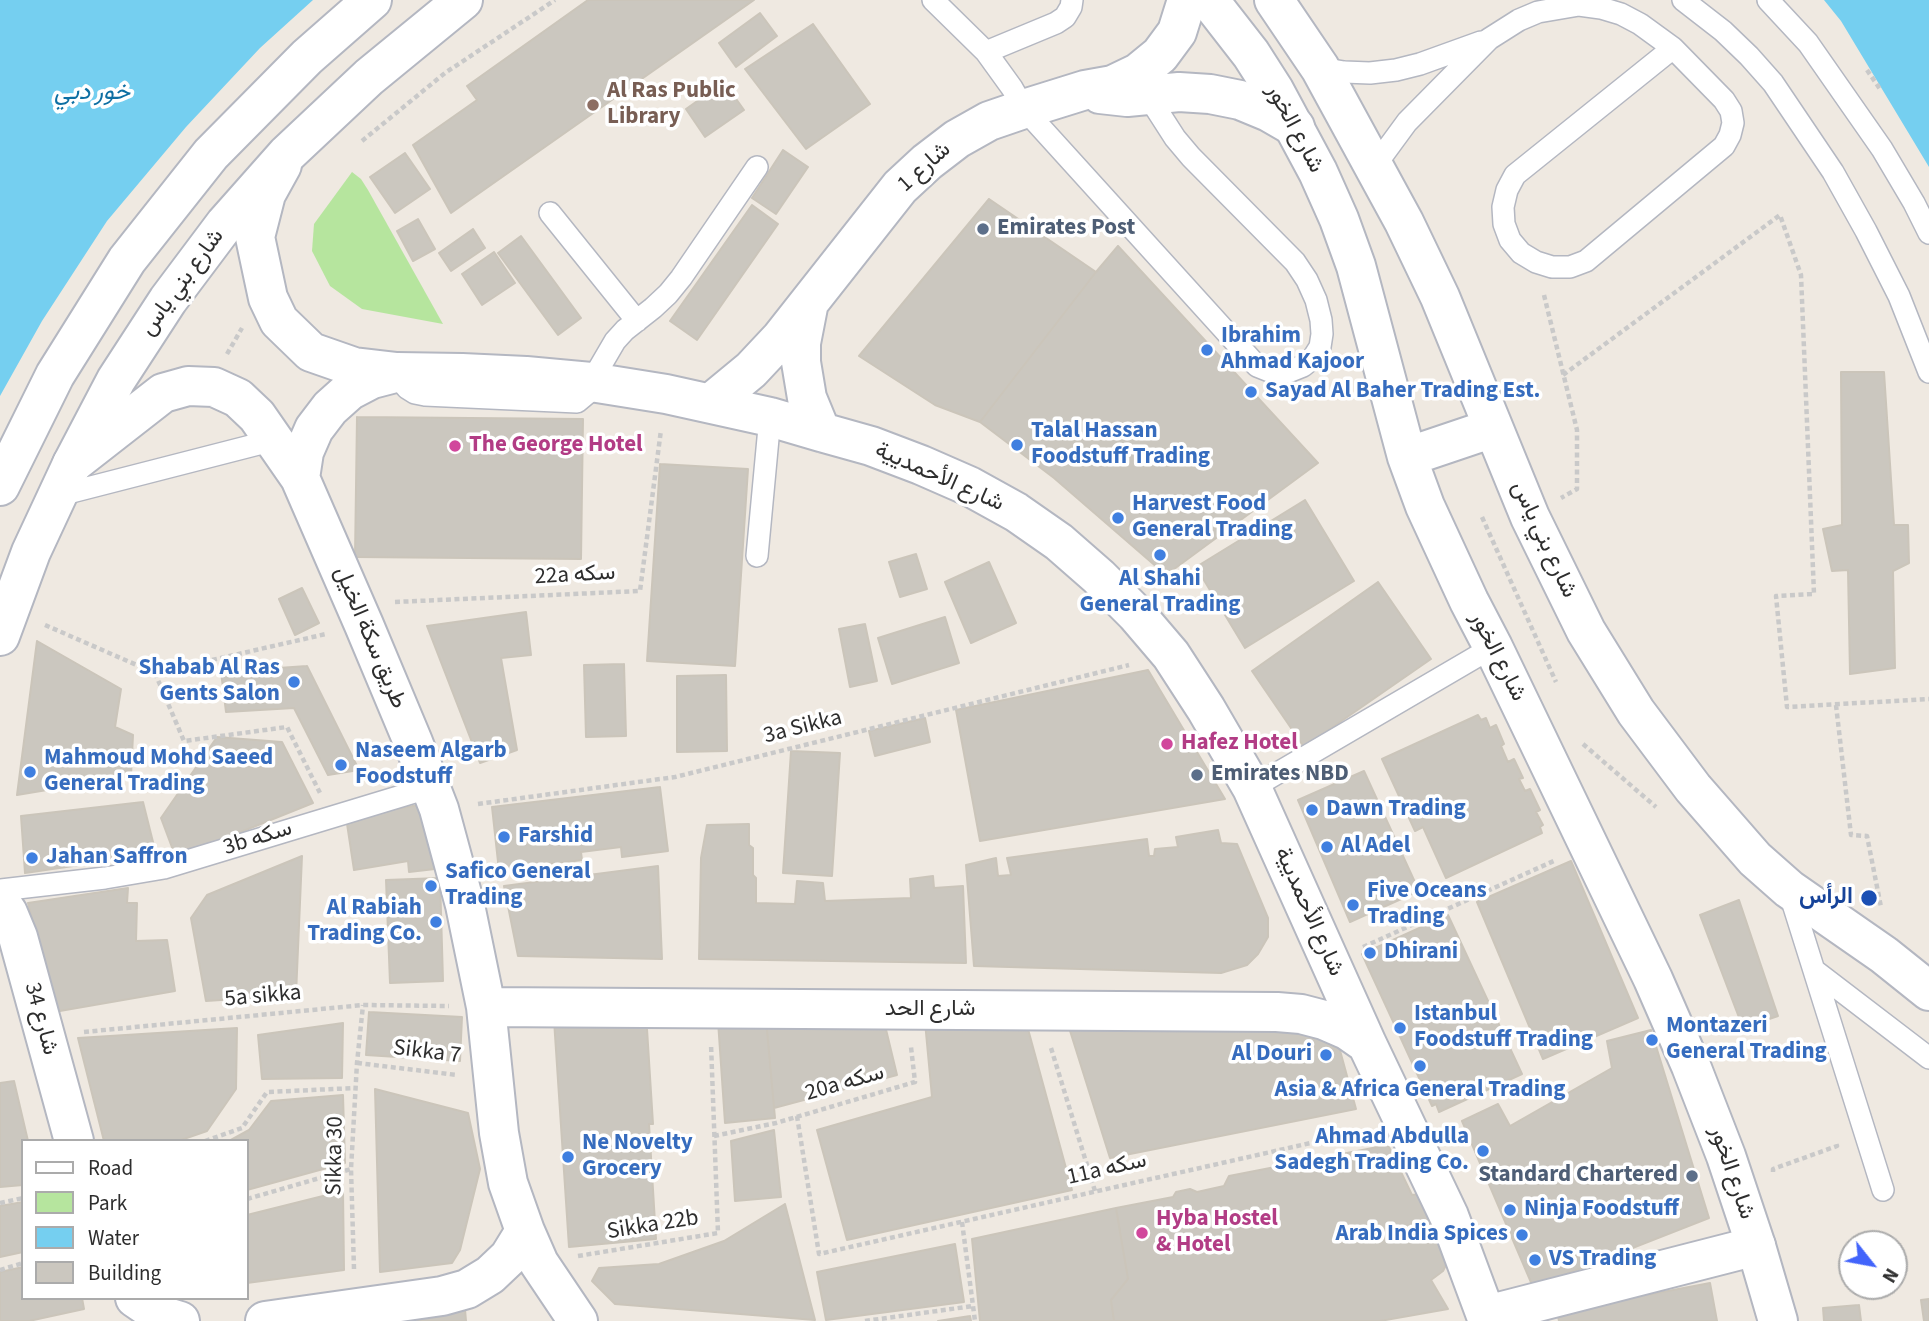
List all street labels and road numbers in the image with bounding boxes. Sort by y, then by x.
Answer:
street label: شارع الخور [1259,80,1329,178]
street label: شارع 1 [893,137,957,199]
street label: شارع بني ياس [135,224,231,342]
street label: شارع الأحمديية [870,437,1008,519]
street label: شارع بني ياس [1504,477,1582,603]
street label: 22a سكه [534,560,616,592]
street label: طريق سكة الخيل [327,563,411,713]
street label: شارع الخور [1463,608,1531,706]
street label: 3a Sikka [761,705,845,751]
street label: 3b سكه [220,815,296,863]
street label: شارع الأحمديية [1267,843,1349,981]
street label: شارع 34 [17,980,63,1058]
street label: 5a sikka [223,980,303,1014]
street label: شارع الحد [885,996,975,1024]
street label: Sikka 7 [392,1035,462,1071]
street label: 20a سكه [802,1060,888,1108]
street label: Sikka 30 [322,1116,350,1196]
street label: شارع الخور [1702,1123,1760,1223]
street label: 11a سكه [1064,1147,1150,1193]
street label: Sikka 22b [605,1205,701,1247]

